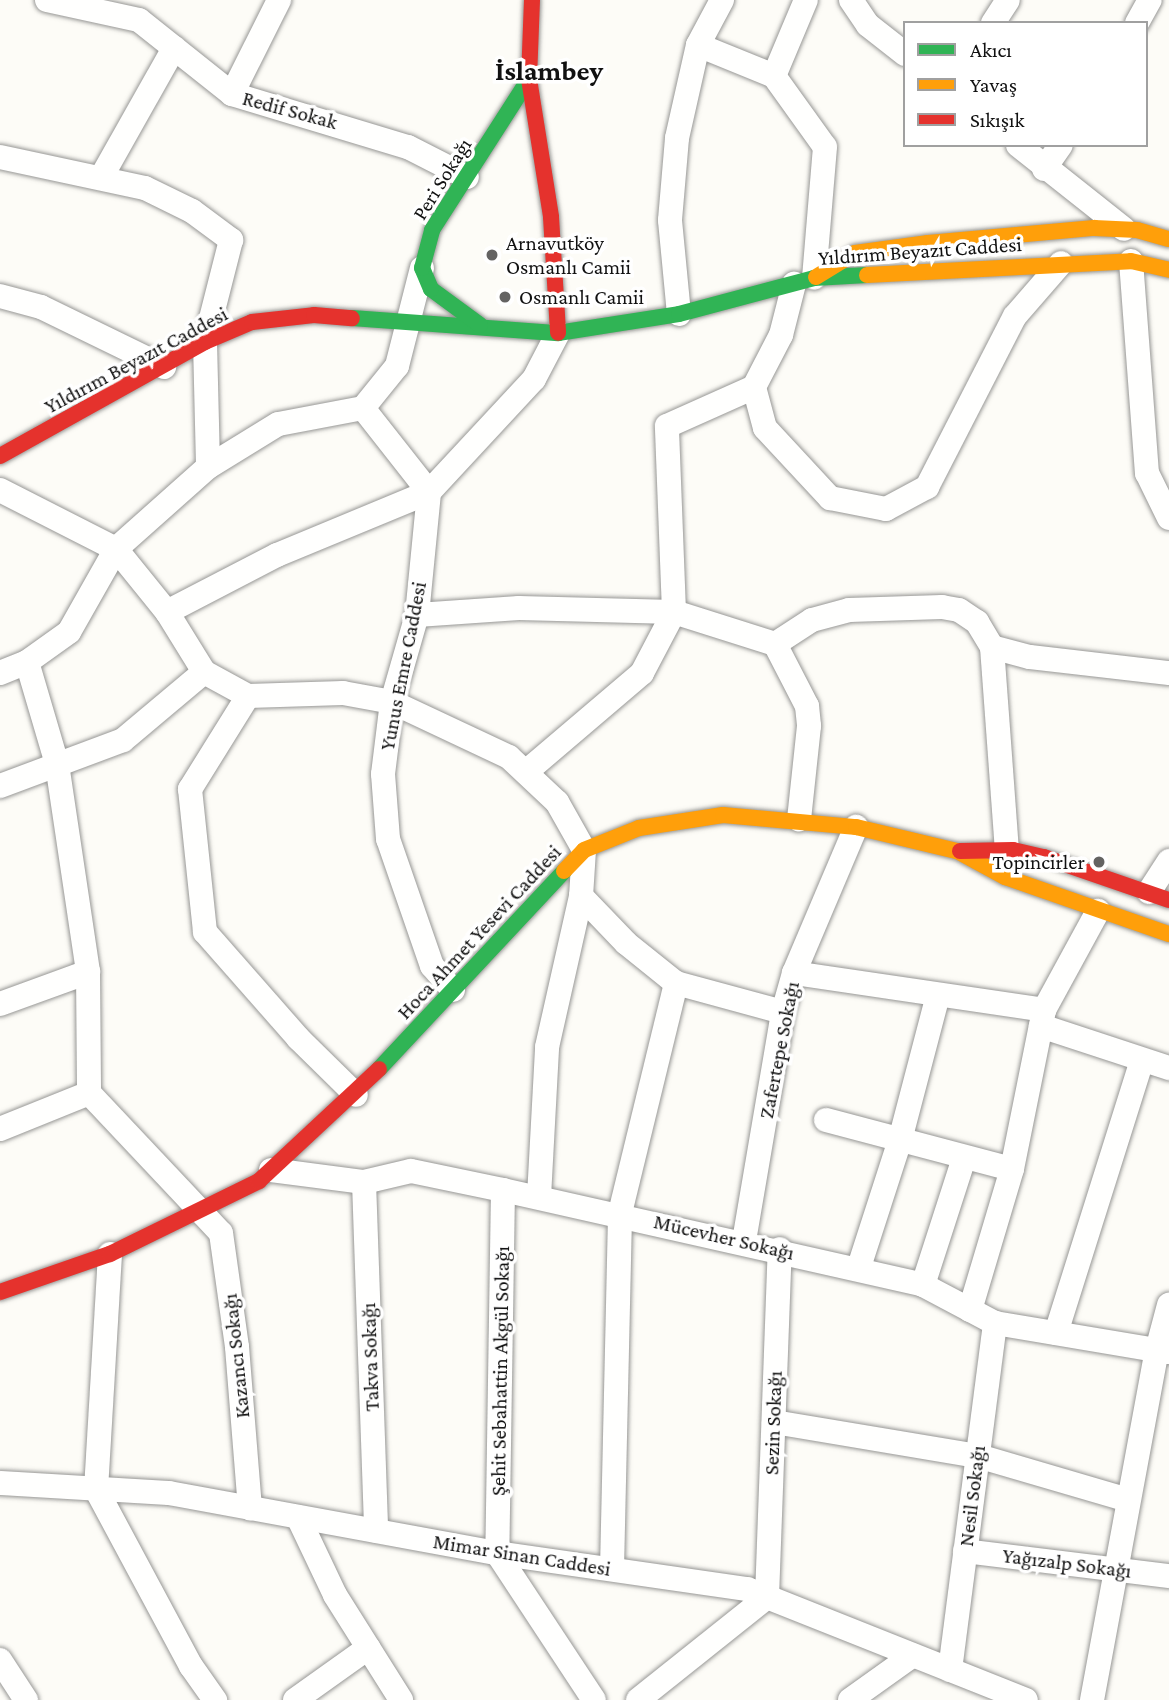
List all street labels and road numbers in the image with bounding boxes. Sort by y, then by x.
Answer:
street label: Redif Sokak [240,85,340,135]
street label: Peri Sokağı [407,133,477,225]
street label: Yıldırım Beyazıt Caddesi [817,231,1023,271]
street label: Yıldırım Beyazıt Caddesi [40,301,232,419]
street label: Yunus Emre Caddesi [374,579,432,753]
street label: Hoca Ahmet Yesevi Caddesi [392,840,566,1024]
street label: Zafertepe Sokağı [753,979,805,1121]
street label: Mücevher Sokağı [651,1209,797,1265]
street label: Şehit Sebahattin Akgül Sokağı [485,1246,515,1496]
street label: Kazancı Sokağı [217,1292,255,1420]
street label: Takva Sokağı [356,1302,384,1412]
street label: Sezin Sokağı [759,1370,787,1476]
street label: Nesil Sokağı [953,1444,991,1548]
street label: Mimar Sinan Caddesi [431,1529,613,1581]
street label: Yağızalp Sokağı [1001,1543,1133,1583]

